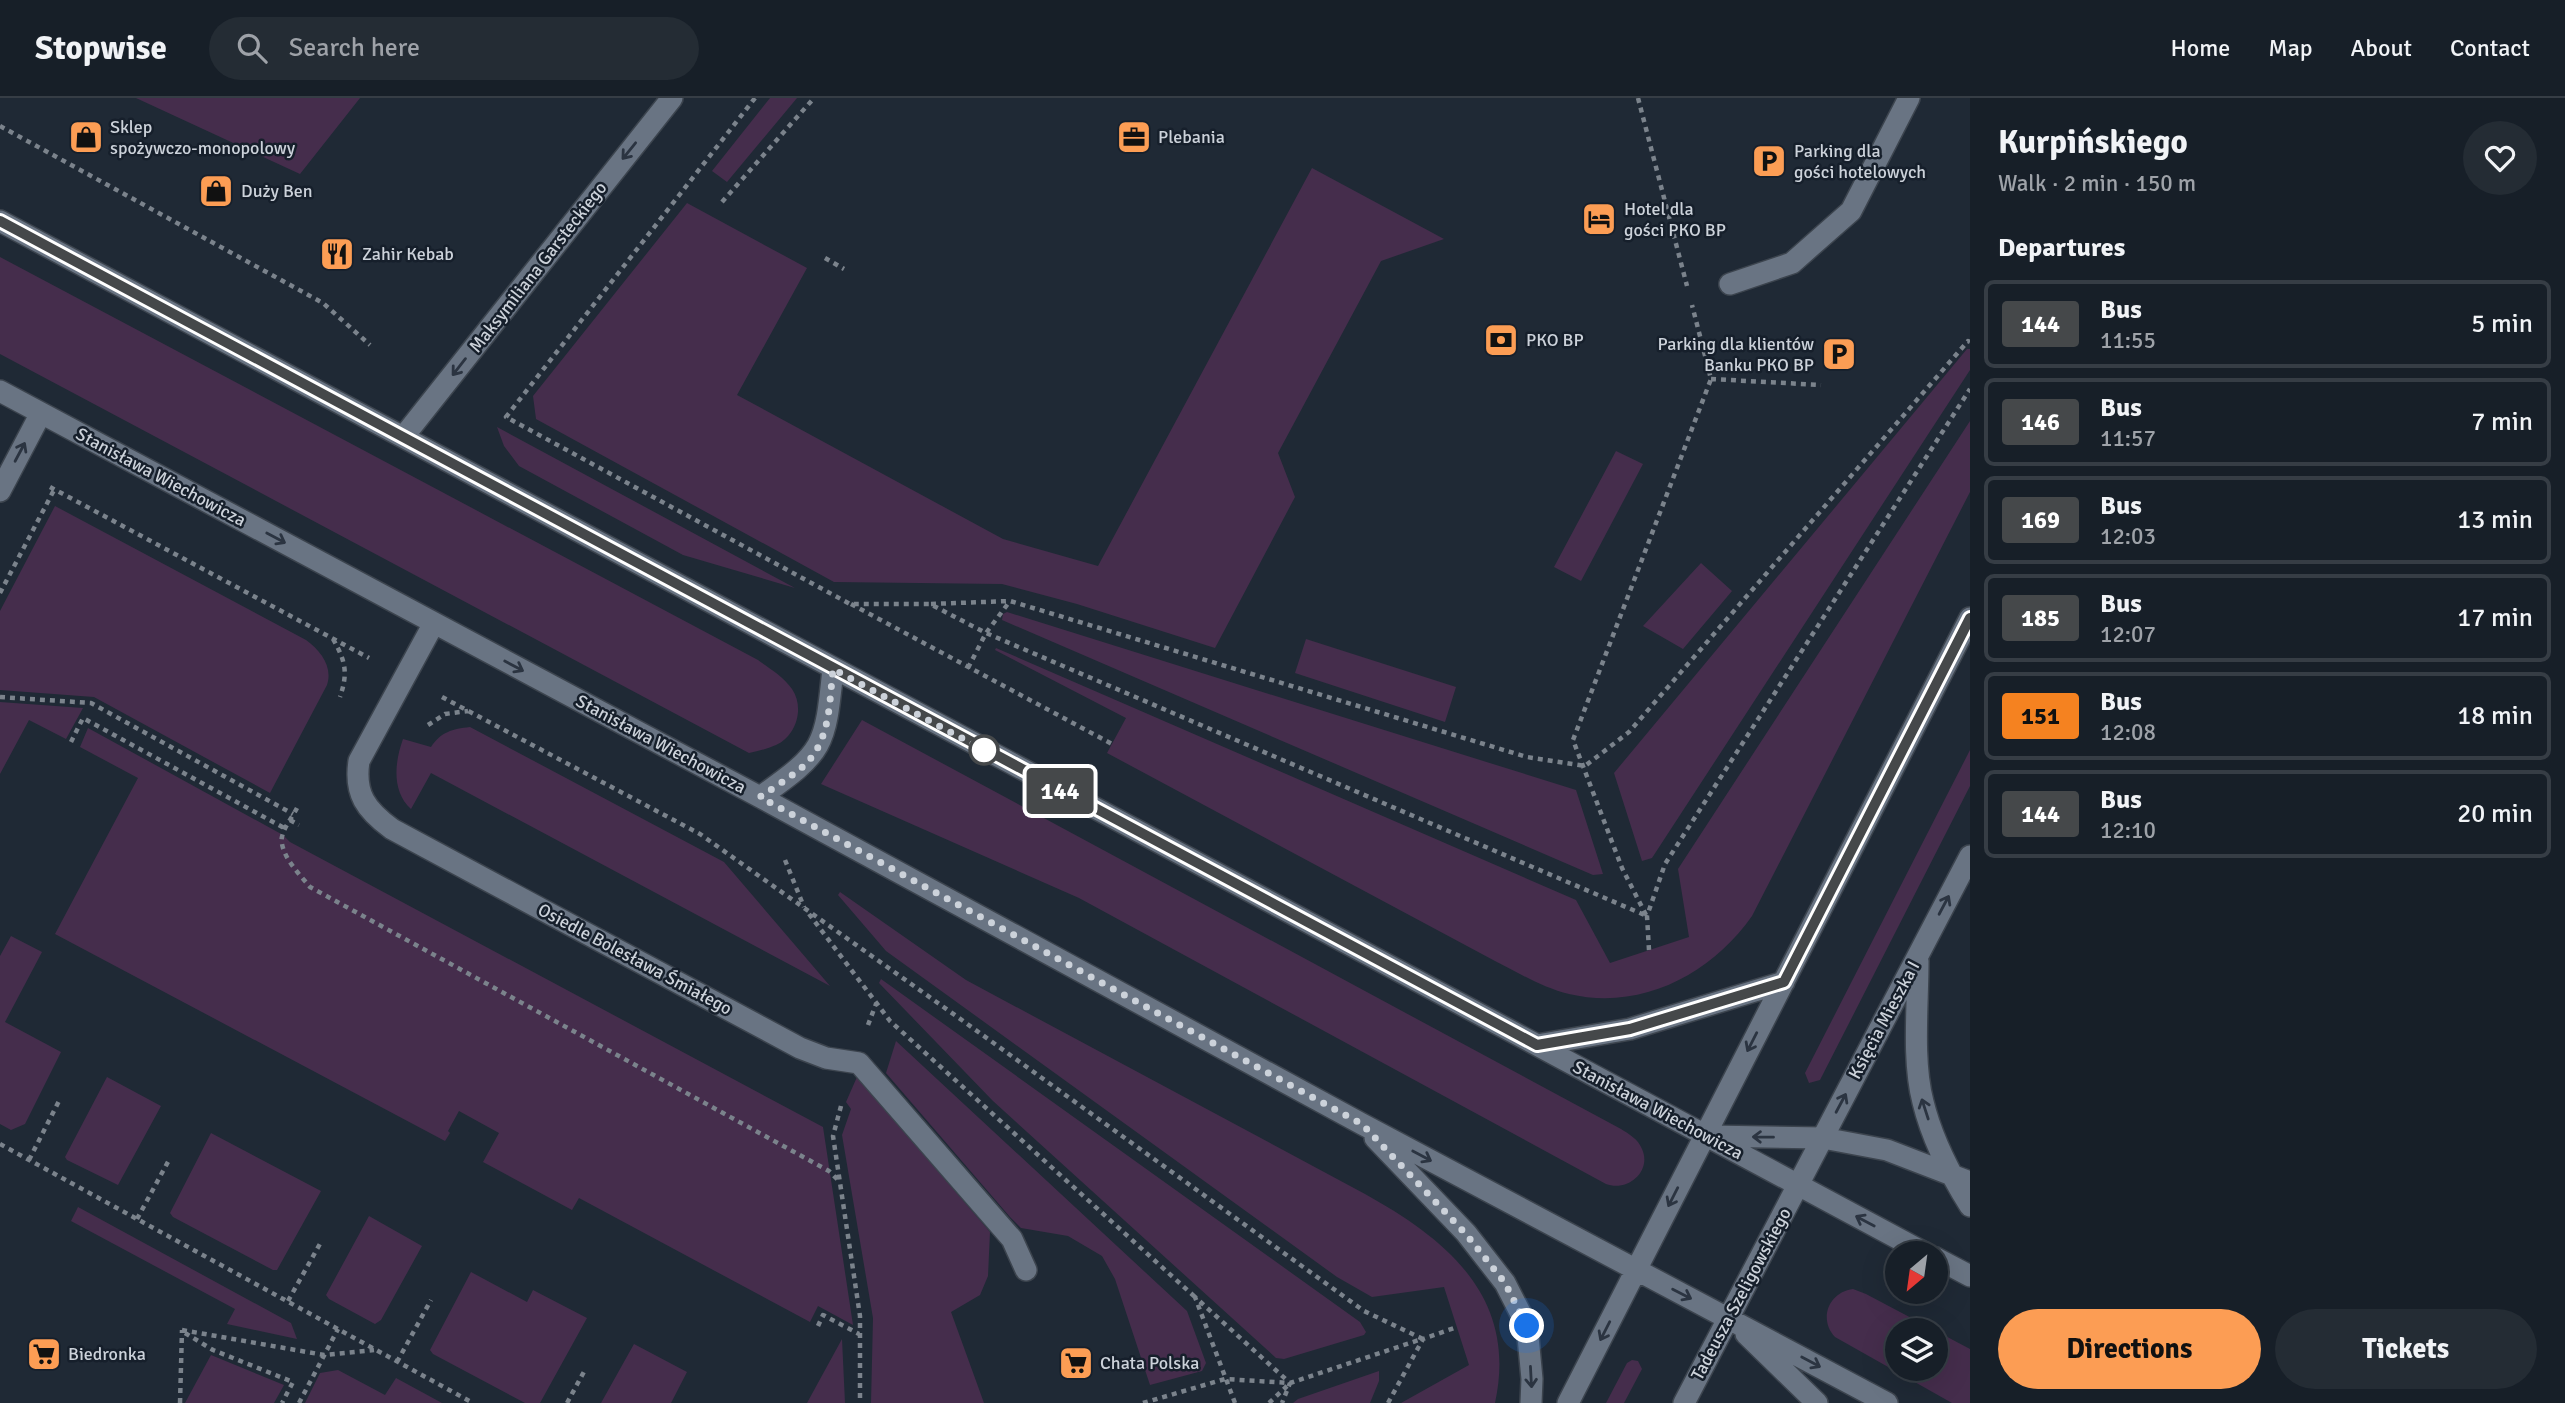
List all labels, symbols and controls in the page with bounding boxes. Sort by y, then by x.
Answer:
search box [209,17,699,80]
text: Stopwise [35,28,167,69]
icon: search [233,29,271,67]
text: Search here [289,32,420,64]
text: Home [2170,33,2230,63]
text: Map [2268,33,2313,63]
text: About [2351,33,2412,63]
text: Contact [2450,33,2530,63]
place label: Sklep spożywczo-monopolowy [110,116,296,159]
shop icon: Sklep spożywczo-monopolowy [67,118,105,156]
office icon: Plebania [1115,118,1153,156]
button: heart [2463,121,2537,195]
text: Kurpińskiego [1998,122,2188,163]
place label: Plebania [1158,126,1225,148]
place label: Parking dla gości hotelowych [1794,140,1926,183]
one-way arrow [622,142,637,160]
parking icon: Parking dla gości hotelowych [1750,142,1788,180]
text: Walk · 2 min · 150 m [1998,169,2196,198]
shop icon: Duży Ben [197,172,235,210]
street label: Maksymiliana Garsteckiego [464,177,612,357]
place label: Duży Ben [241,180,313,202]
place label: Hotel dla gości PKO BP [1624,198,1726,241]
hotel icon: Hotel dla gości PKO BP [1580,200,1618,238]
text: Departures [1998,232,2125,264]
restaurant icon: Zahir Kebab [318,235,356,273]
place label: Zahir Kebab [362,243,454,265]
text: Bus [2100,294,2142,326]
text: 5 min [2471,308,2533,340]
text: 144 [2021,309,2060,339]
bank icon: PKO BP [1482,321,1520,359]
text: 11:55 [2100,326,2156,355]
place label: PKO BP [1526,329,1584,351]
place label: Parking dla klientów Banku PKO BP [1657,333,1814,376]
parking icon: Parking dla klientów Banku PKO BP [1820,335,1858,373]
one-way arrow [451,358,466,376]
text: Bus [2100,392,2142,424]
text: 7 min [2471,406,2533,438]
text: 146 [2021,407,2060,437]
street label: Stanisława Wiechowicza [72,423,250,531]
text: 11:57 [2100,424,2156,453]
one-way arrow [14,442,28,462]
text: Bus [2100,490,2142,522]
text: 13 min [2457,504,2533,536]
text: 169 [2021,505,2060,535]
text: 12:03 [2100,522,2156,551]
one-way arrow [265,532,286,546]
text: Bus [2100,588,2142,620]
text: 17 min [2457,602,2533,634]
text: 185 [2021,603,2060,633]
text: 12:07 [2100,620,2156,649]
one-way arrow [503,660,524,673]
text: Bus [2100,686,2142,718]
street label: Stanisława Wiechowicza [572,690,750,798]
text: 18 min [2457,700,2533,732]
text: 151 [2021,701,2060,731]
text: 12:08 [2100,718,2156,747]
unlabelled marker [969,735,999,765]
line badge: 144 [1020,768,1100,814]
text: 144 [1041,776,1079,806]
text: Bus [2100,784,2142,816]
text: 20 min [2457,798,2533,830]
text: 144 [2021,799,2060,829]
text: 12:10 [2100,816,2156,845]
one-way arrow [1937,896,1951,916]
street label: Osiedle Bolesława Śmiałego [534,898,736,1020]
street label: Księcia Mieszka I [1844,957,1924,1083]
one-way arrow [1745,1031,1758,1052]
street label: Stanisława Wiechowicza [1569,1056,1747,1164]
one-way arrow [1835,1093,1849,1114]
one-way arrow [1918,1098,1931,1120]
one-way arrow [1752,1130,1775,1144]
one-way arrow [1411,1150,1432,1163]
one-way arrow [1665,1186,1679,1206]
street label: Tadeusza Szeligowskiego [1686,1204,1796,1384]
one-way arrow [1855,1214,1876,1227]
north arrow [1885,1241,1948,1304]
map controls [1885,1241,1948,1381]
one-way arrow [1671,1288,1692,1301]
your location [1509,1308,1544,1343]
button: Directions [1998,1309,2261,1389]
button: Tickets [2275,1309,2537,1389]
button: layers [1885,1318,1948,1381]
one-way arrow [1597,1320,1611,1341]
supermarket icon: Biedronka [25,1335,63,1373]
place label: Biedronka [68,1343,146,1365]
supermarket icon: Chata Polska [1057,1344,1095,1382]
place label: Chata Polska [1100,1352,1199,1374]
one-way arrow [1800,1355,1821,1369]
one-way arrow [1524,1365,1537,1388]

